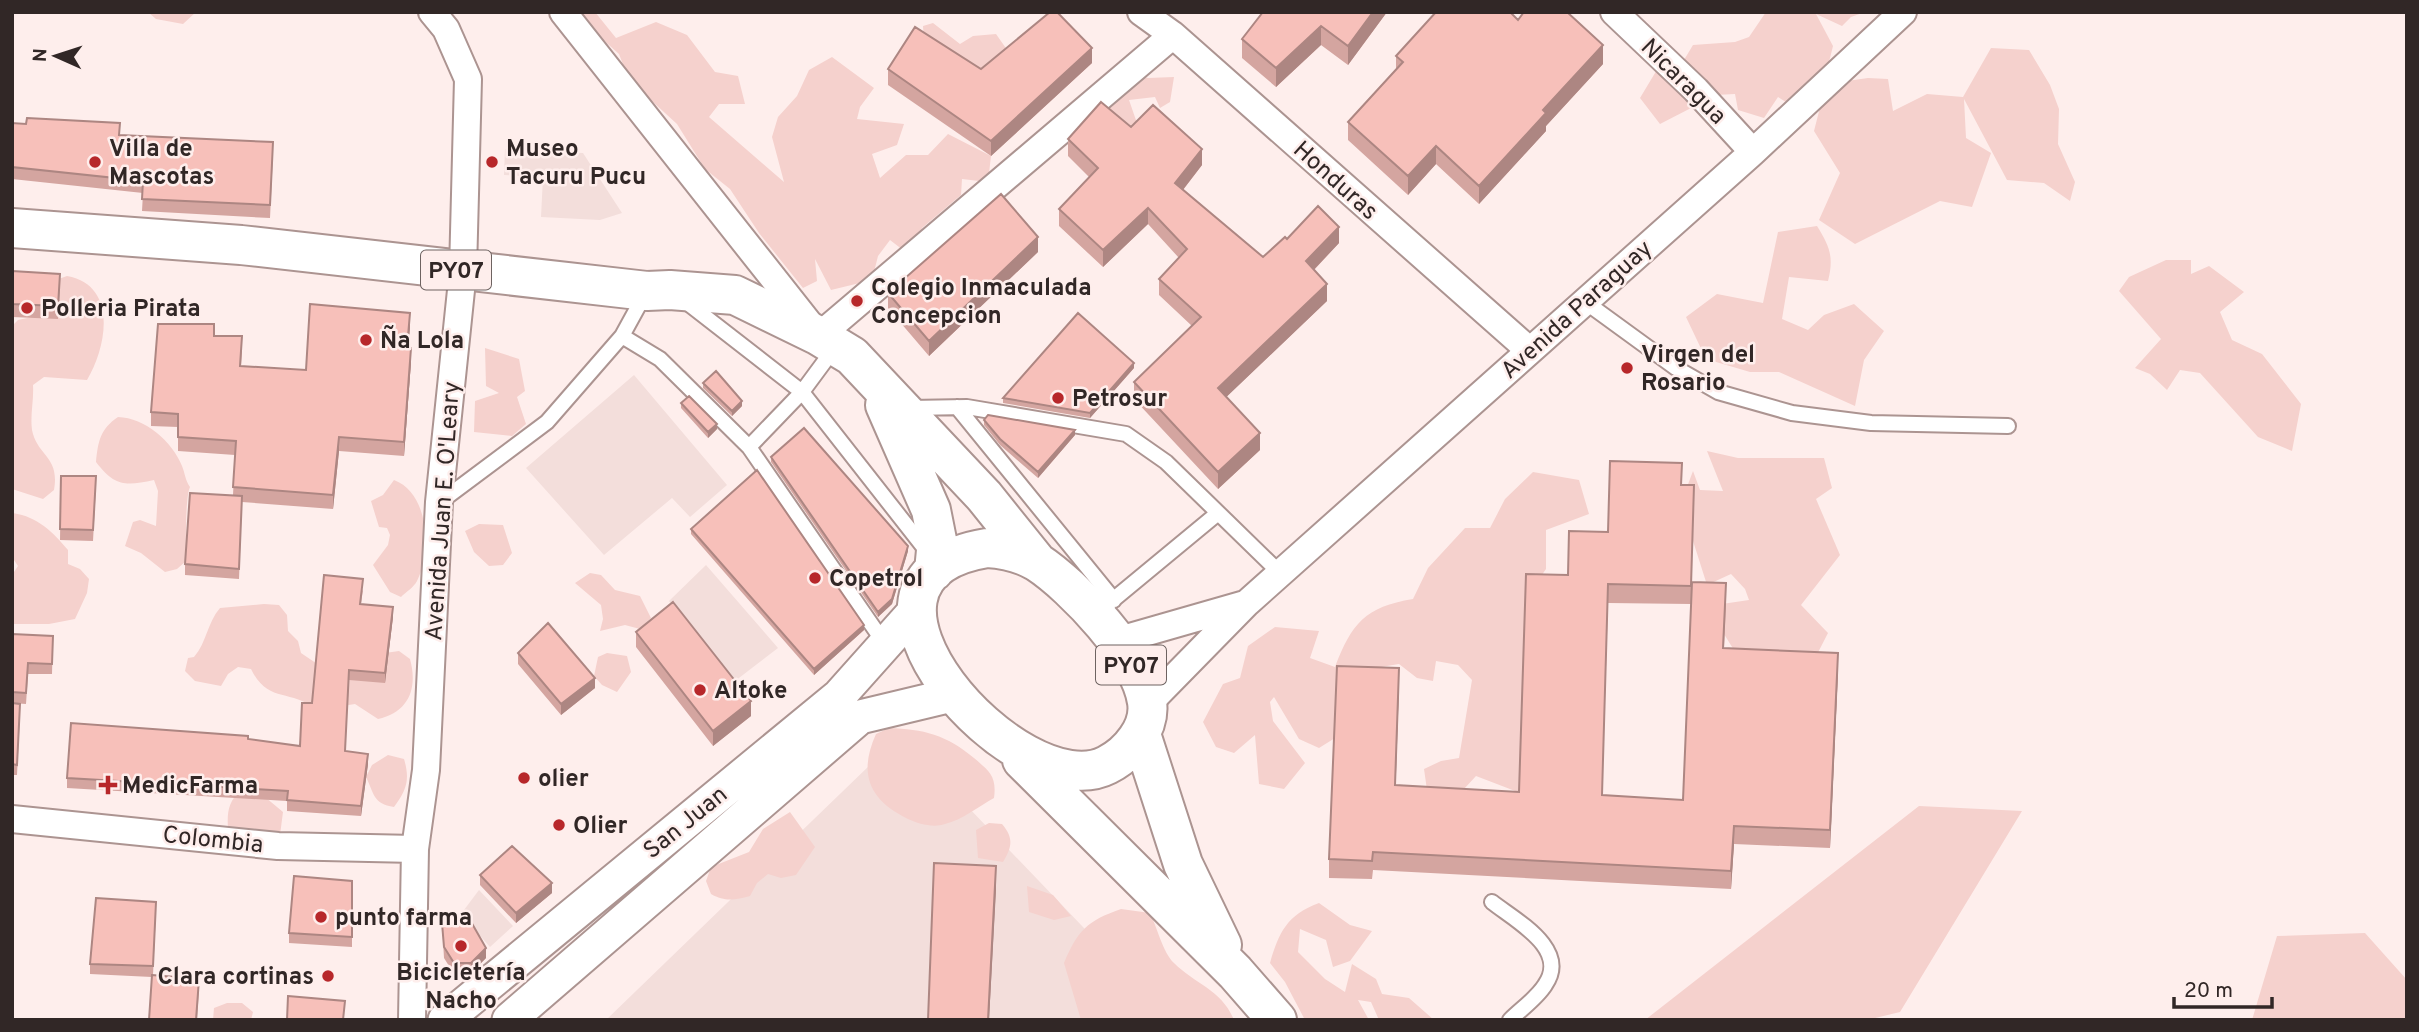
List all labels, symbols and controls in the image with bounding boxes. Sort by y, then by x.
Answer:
north arrow [21,21,91,91]
street label: Nicaragua [1633,33,1732,132]
text: N [29,48,53,63]
place label: Villa de Mascotas [109,135,214,193]
place label: Museo Tacuru Pucu [506,135,646,193]
street label: Honduras [1286,136,1383,227]
marker: Villa de Mascotas [87,154,103,170]
marker: Museo Tacuru Pucu [484,154,500,170]
street label: Avenida Paraguay [1495,235,1659,386]
road number: PY07 [421,250,491,290]
place label: Colegio Inmaculada Concepcion [871,274,1092,332]
marker: Colegio Inmaculada Concepcion [849,293,865,309]
place label: Polleria Pirata [41,295,201,325]
marker: Polleria Pirata [19,300,35,316]
place label: Ña Lola [380,325,464,357]
marker: Ña Lola [358,332,374,348]
place label: Virgen del Rosario [1641,341,1755,399]
marker: Virgen del Rosario [1619,360,1635,376]
street label: Avenida Juan E. O'Leary [420,380,468,642]
place label: Petrosur [1072,385,1167,415]
marker: Petrosur [1050,390,1066,406]
place label: Copetrol [829,565,923,595]
marker: Copetrol [807,570,823,586]
road number: PY07 [1096,646,1166,684]
place label: Altoke [714,677,787,707]
marker: Altoke [692,682,708,698]
place label: olier [538,765,589,795]
marker: olier [516,770,532,786]
place label: MedicFarma [122,772,258,802]
marker: MedicFarma [100,777,116,793]
street label: San Juan [638,781,734,867]
place label: Olier [573,812,628,842]
marker: Olier [551,817,567,833]
street label: Colombia [161,821,265,861]
place label: punto farma [335,904,472,934]
marker: punto farma [313,909,329,925]
marker: Bicicletería Nacho [453,938,469,954]
place label: Bicicletería Nacho [396,959,526,1017]
place label: Clara cortinas [158,963,314,993]
scale bar [2174,965,2272,1009]
marker: Clara cortinas [320,968,336,984]
text: 20 m [2184,978,2233,1005]

